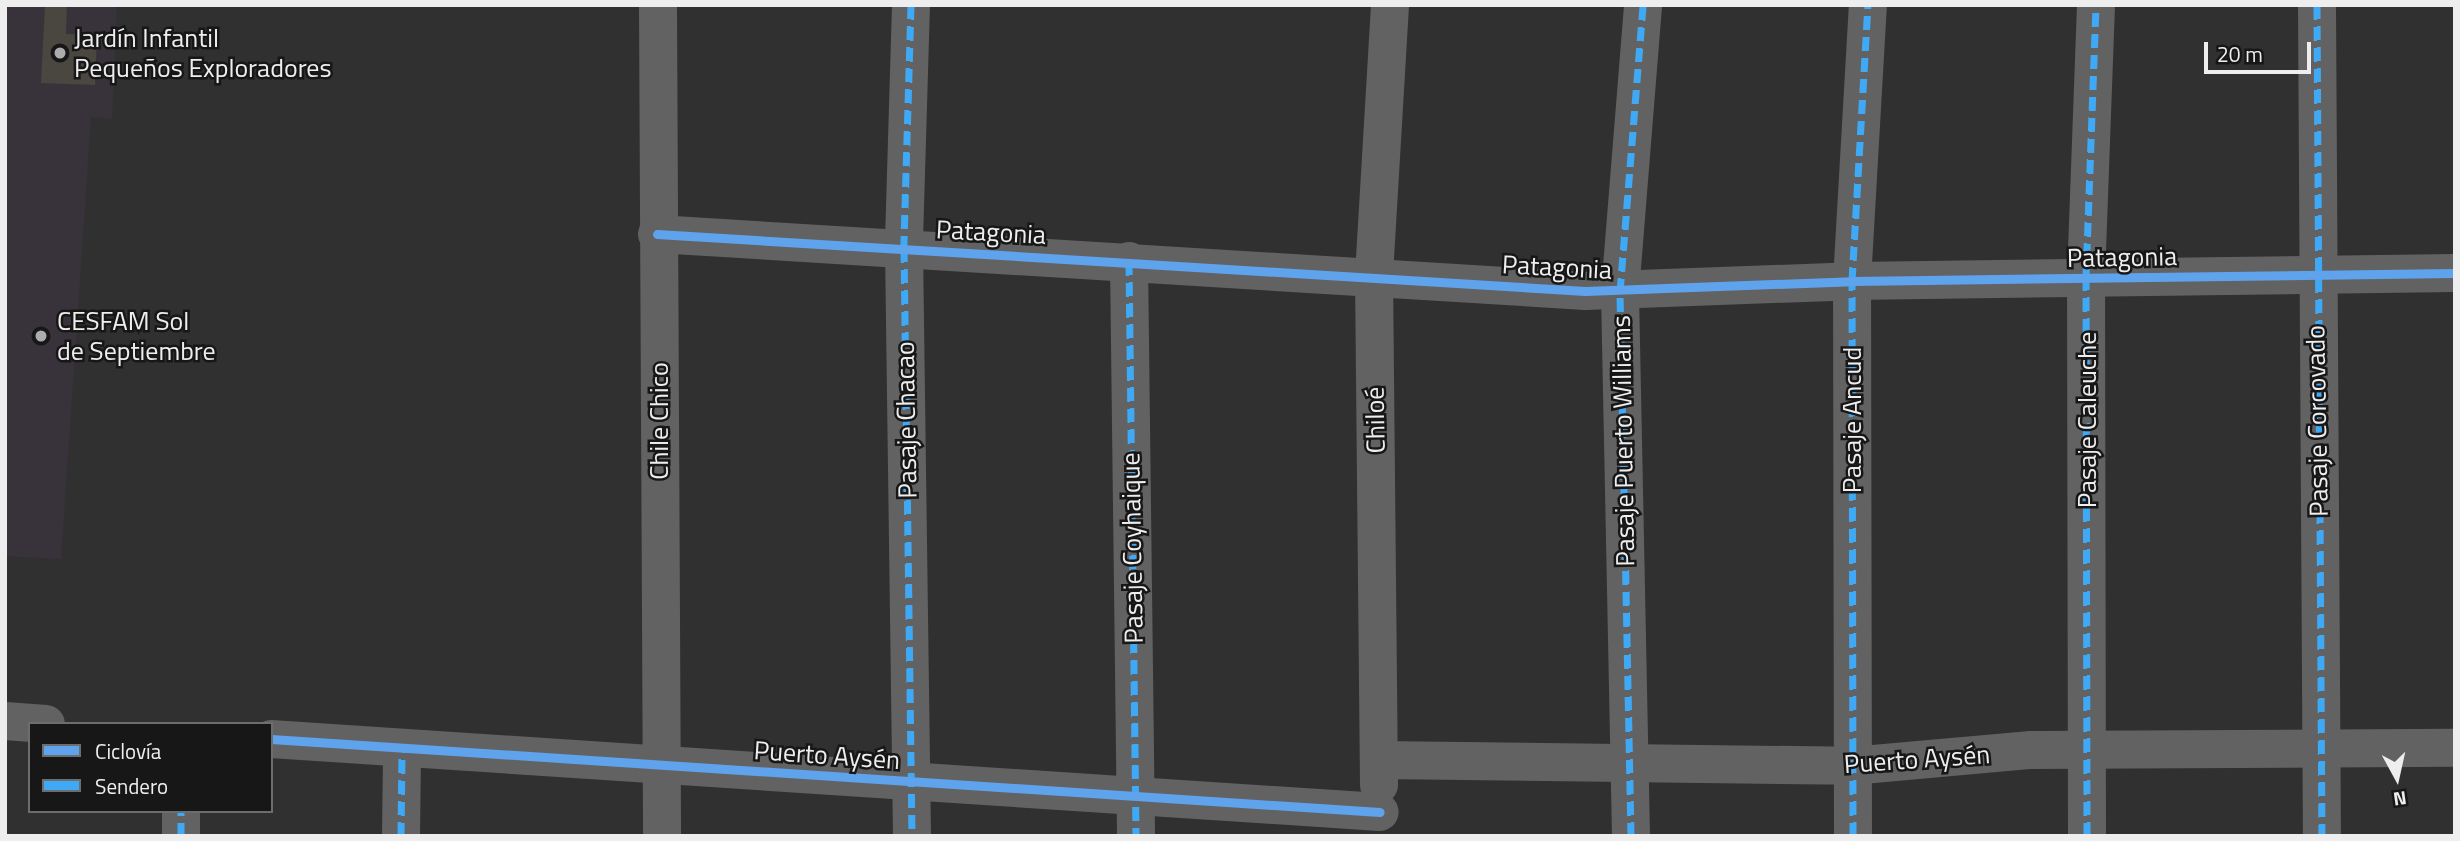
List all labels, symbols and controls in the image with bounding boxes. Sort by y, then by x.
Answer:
place label: Jardín Infantil Pequeños Exploradores [74,22,332,84]
scale bar [2208,28,2315,72]
text: 20 m [2217,38,2263,70]
marker: Jardín Infantil Pequeños Exploradores [52,45,68,61]
street label: Patagonia [935,214,1047,250]
street label: Patagonia [2067,240,2177,274]
street label: Patagonia [1501,249,1613,285]
place label: CESFAM Sol de Septiembre [57,305,216,366]
street label: Pasaje Puerto Williams [1605,315,1641,567]
street label: Pasaje Corcovado [2300,325,2334,517]
marker: CESFAM Sol de Septiembre [31,326,51,346]
street label: Pasaje Caleuche [2071,332,2103,508]
street label: Pasaje Chacao [889,341,923,499]
street label: Pasaje Ancud [1836,347,1868,493]
street label: Chile Chico [643,362,675,480]
street label: Chiloé [1359,386,1391,454]
street label: Pasaje Coyhaique [1115,452,1149,644]
legend [28,722,273,813]
street label: Puerto Aysén [753,734,901,776]
text: Ciclovía [95,735,161,767]
street label: Puerto Aysén [1843,738,1991,780]
north arrow [2362,743,2432,813]
text: Sendero [95,770,168,802]
text: N [2391,784,2409,815]

